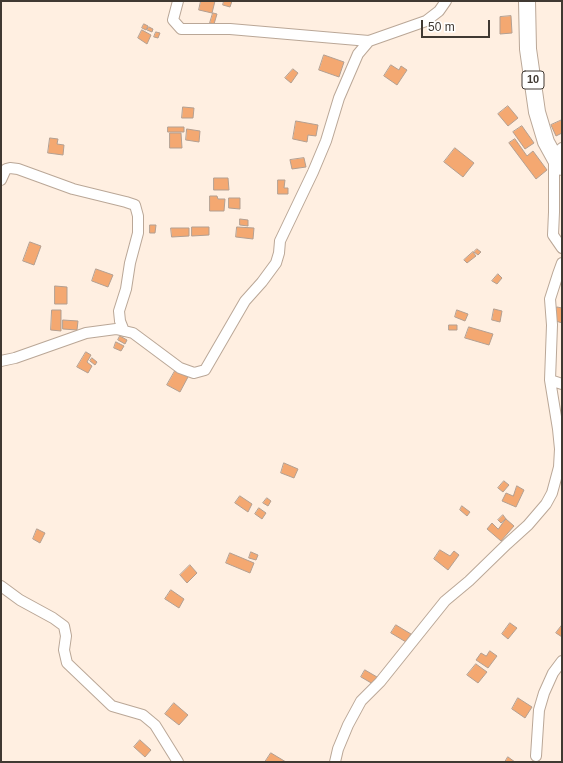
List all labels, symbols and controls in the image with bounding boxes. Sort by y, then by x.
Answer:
scale bar [423,12,492,38]
text: 50 m [428,20,455,34]
road number: 10 [522,71,544,89]

